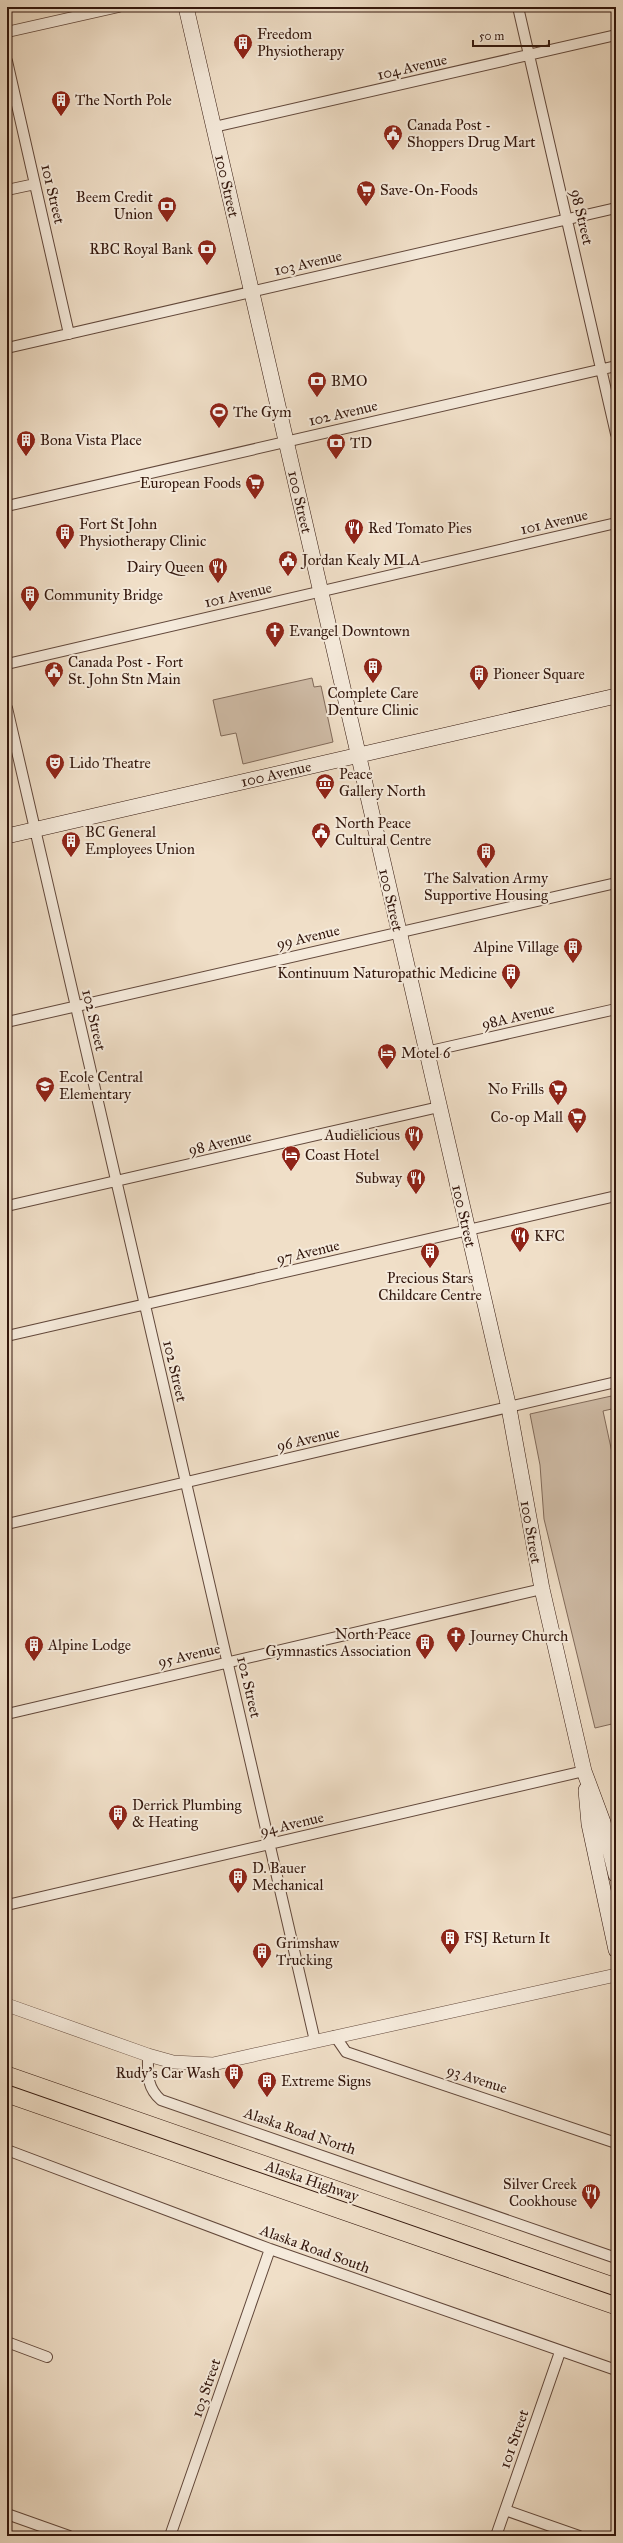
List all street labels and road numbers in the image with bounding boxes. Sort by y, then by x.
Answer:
street label: 104 Avenue [375,50,449,84]
street label: 100 Street [211,153,243,220]
street label: 101 Street [37,162,69,226]
street label: 98 Street [567,187,597,247]
street label: 103 Avenue [272,246,344,280]
street label: 102 Avenue [307,396,379,430]
street label: 100 Street [284,469,316,536]
street label: 101 Avenue [519,506,589,538]
street label: 101 Avenue [203,579,273,611]
street label: 100 Avenue [239,757,313,791]
street label: 100 Street [375,867,407,934]
street label: 99 Avenue [275,921,341,953]
street label: 102 Street [78,988,110,1053]
street label: 98A Avenue [480,999,556,1033]
street label: 98 Avenue [187,1127,253,1159]
street label: 100 Street [448,1183,480,1250]
street label: 97 Avenue [275,1236,341,1268]
street label: 102 Street [159,1339,191,1404]
street label: 96 Avenue [275,1423,341,1455]
street label: 100 Street [517,1499,546,1566]
street label: 95 Avenue [156,1639,222,1671]
street label: 102 Street [233,1655,265,1720]
street label: 94 Avenue [258,1808,326,1840]
street label: 93 Avenue [445,2061,509,2097]
street label: Alaska Road North [241,2103,359,2159]
street label: Alaska Highway [262,2156,362,2206]
street label: Alaska Road South [257,2220,373,2277]
street label: 103 Street [188,2356,225,2420]
street label: 101 Street [496,2407,533,2471]

